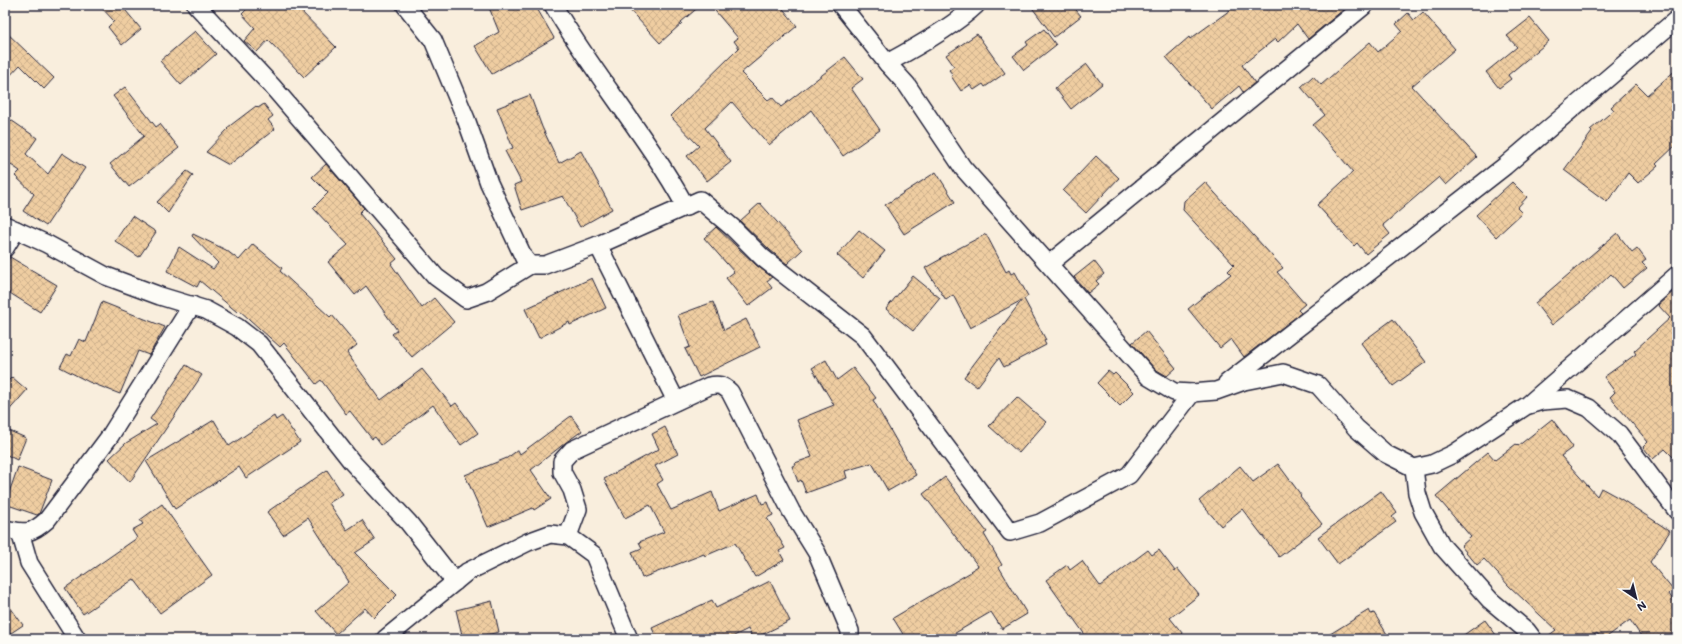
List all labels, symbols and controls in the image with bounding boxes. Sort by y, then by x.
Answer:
north arrow [1616,578,1656,618]
text: N [1634,598,1650,615]

